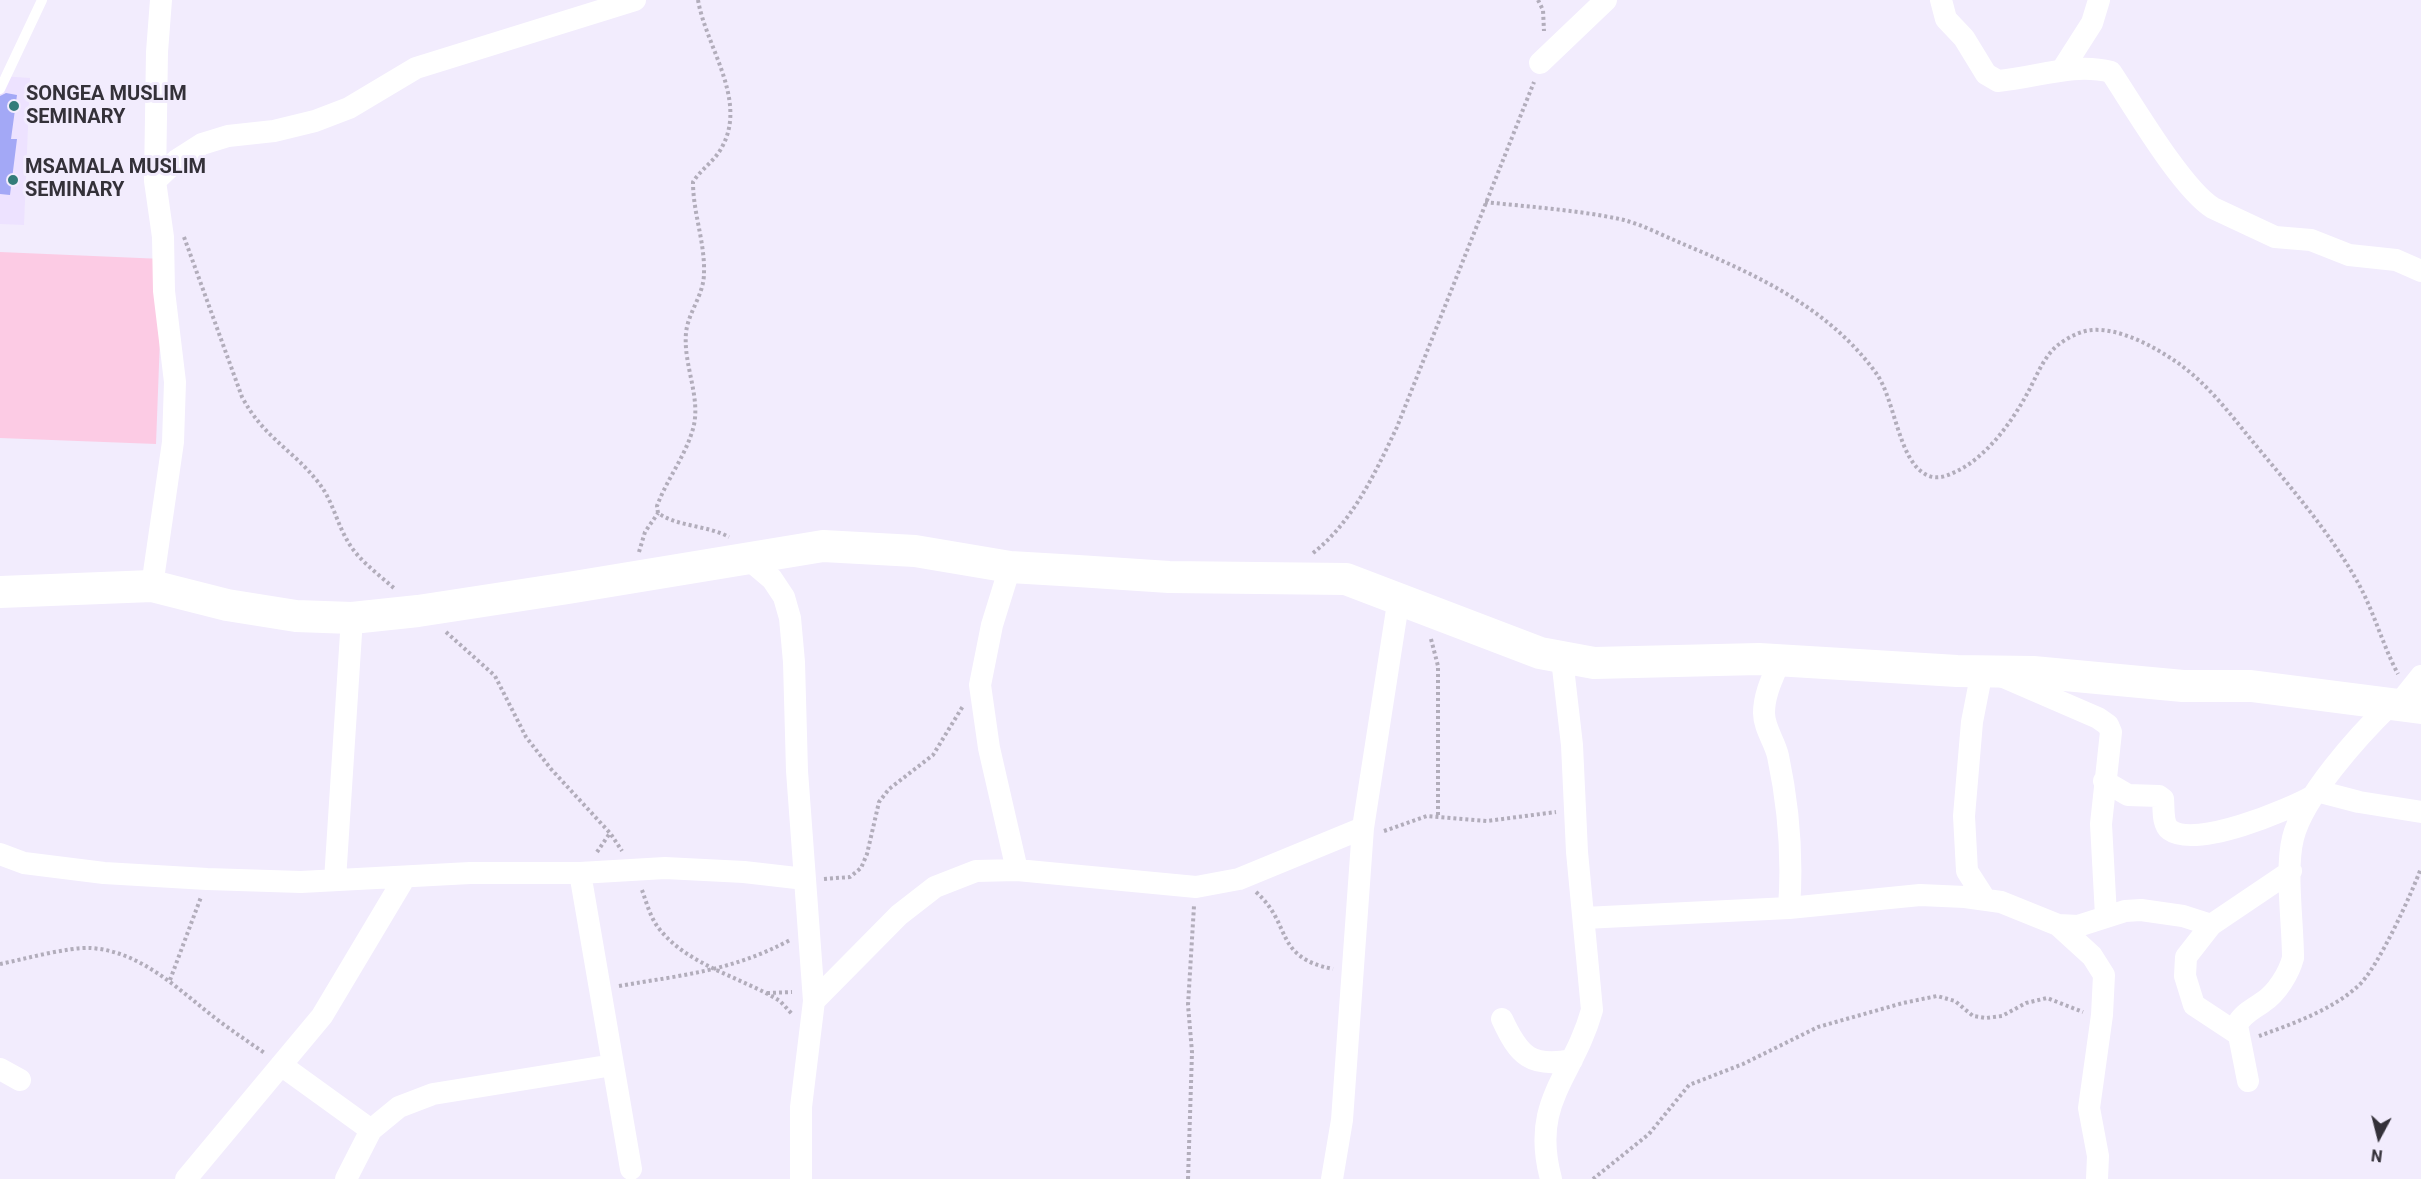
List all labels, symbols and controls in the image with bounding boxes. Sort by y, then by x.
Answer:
place label: SONGEA MUSLIM SEMINARY [26,83,187,130]
marker: SONGEA MUSLIM SEMINARY [7,99,21,113]
place label: MSAMALA MUSLIM SEMINARY [25,156,206,203]
marker: MSAMALA MUSLIM SEMINARY [6,173,20,187]
north arrow [2349,1107,2409,1167]
text: N [2370,1145,2384,1165]

